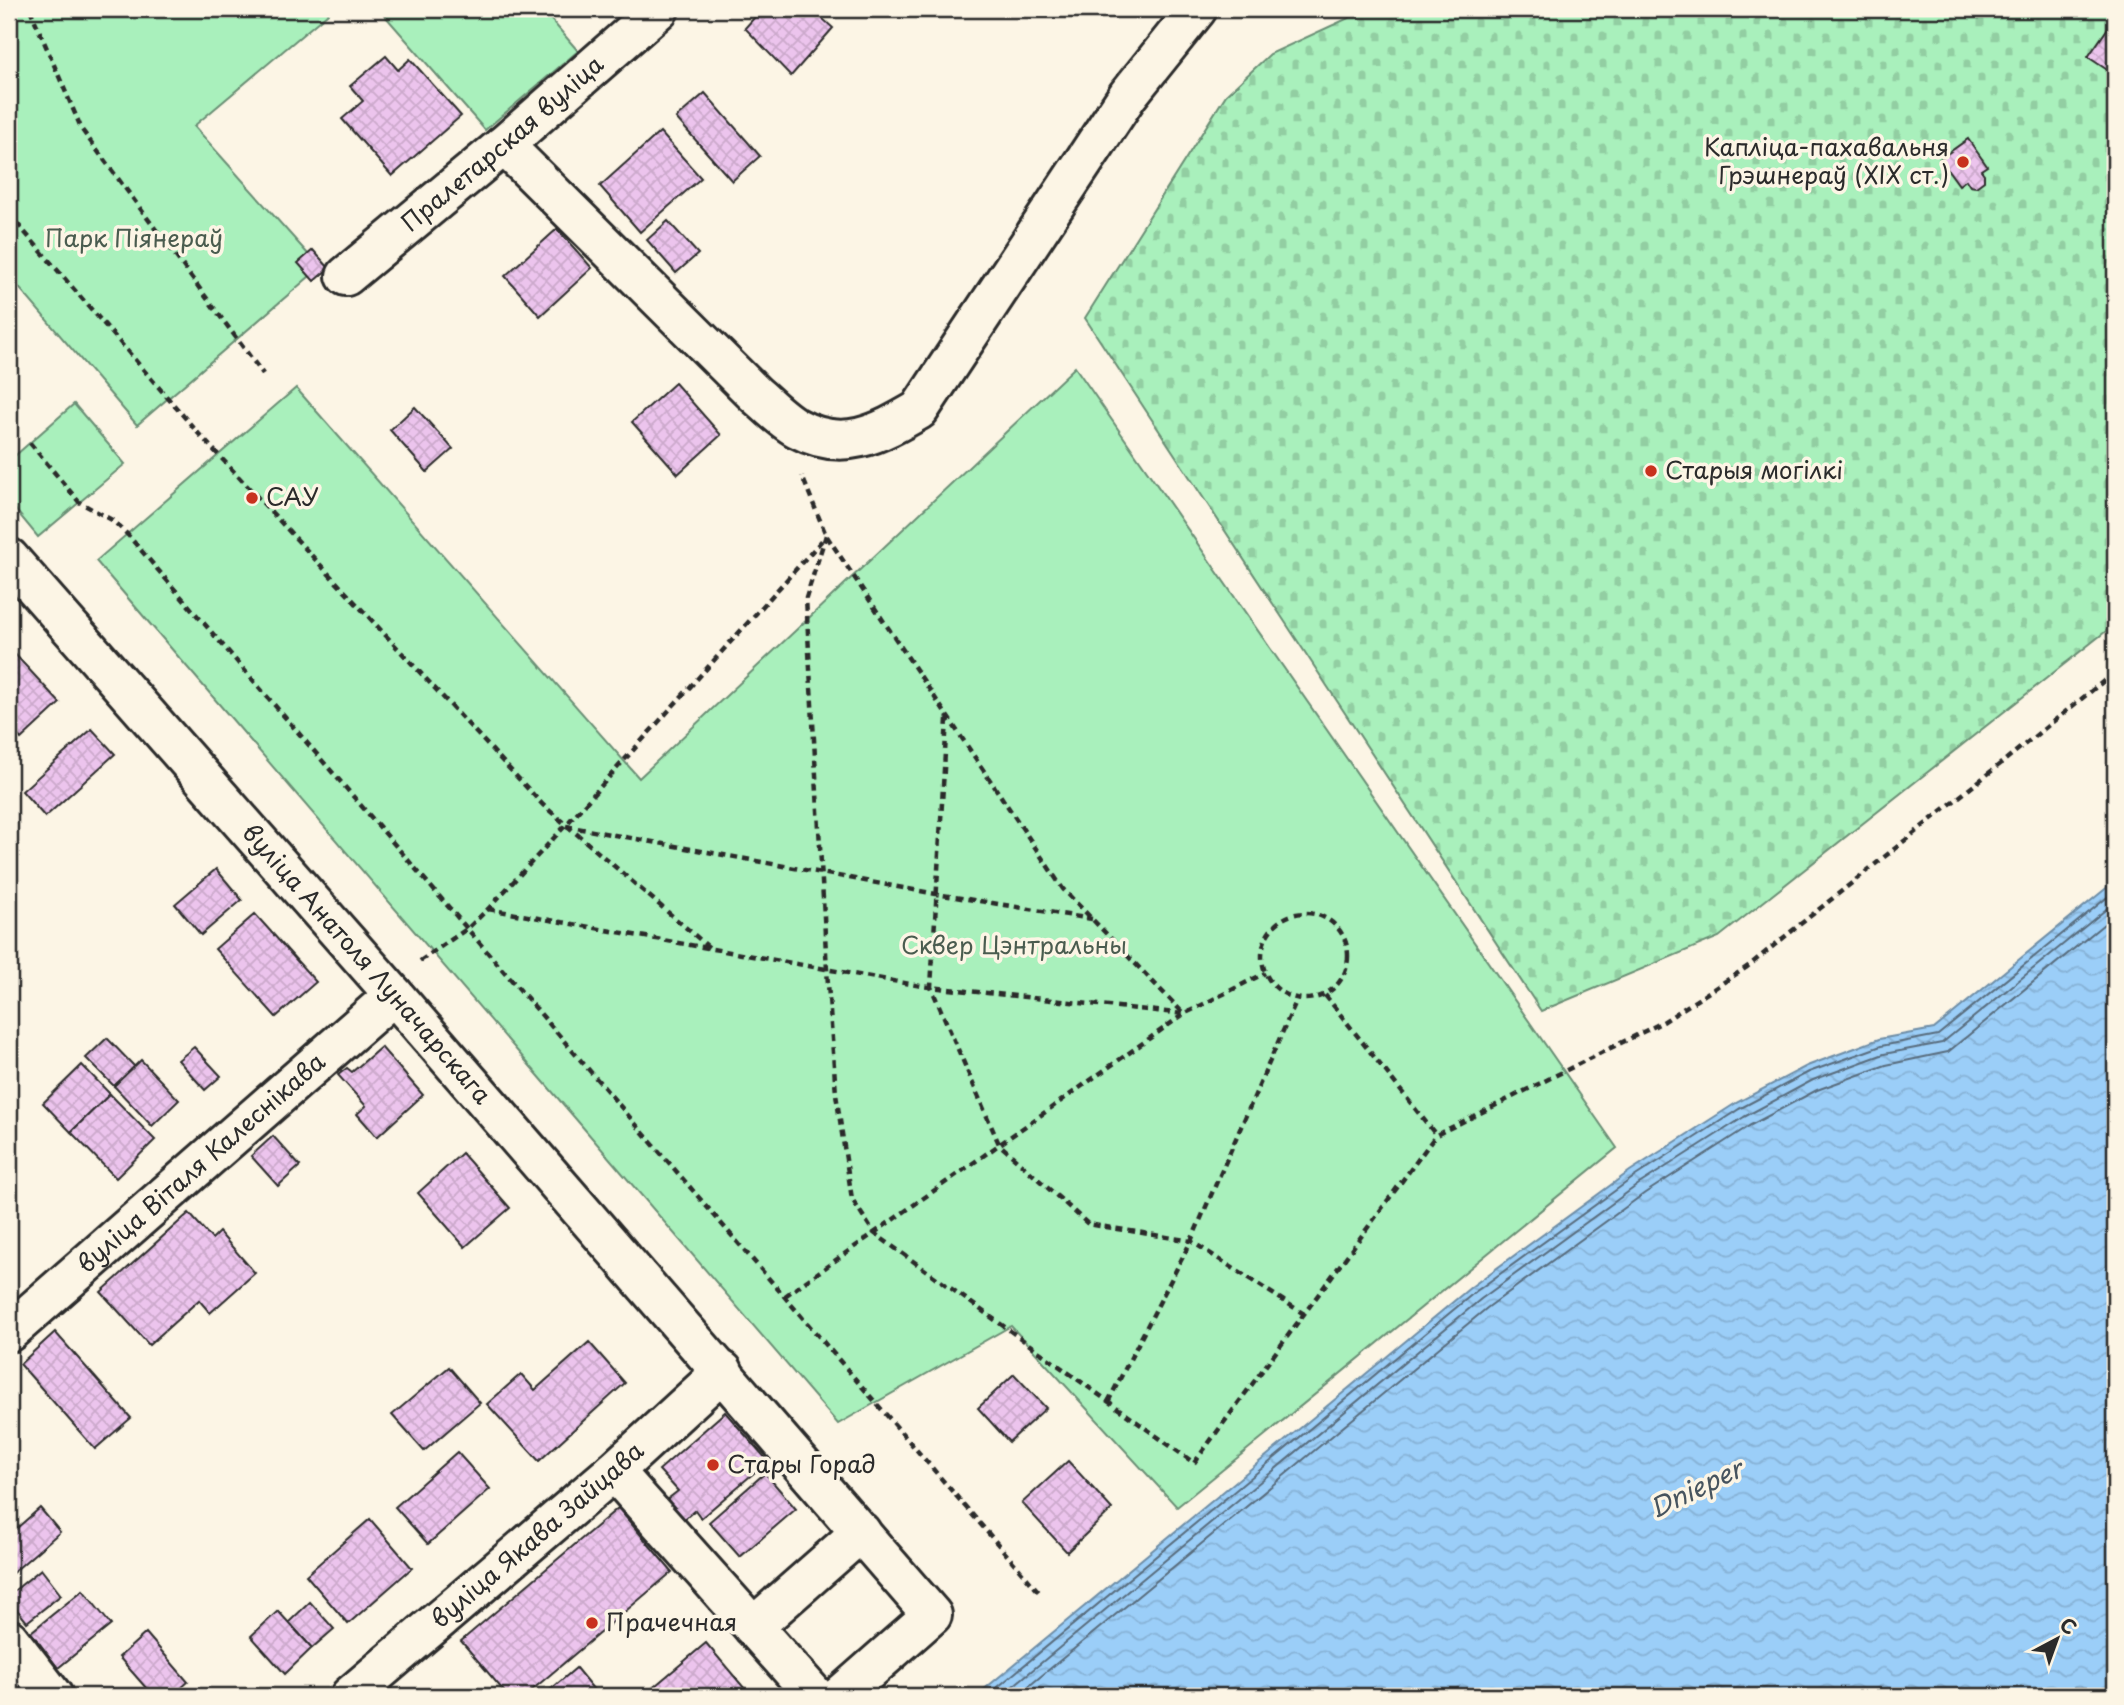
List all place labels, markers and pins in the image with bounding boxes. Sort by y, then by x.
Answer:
place label: Капліца-пахавальня Грэшнераў (XIX ст.) [1704,128,1949,192]
marker: Капліца-пахавальня Грэшнераў (XIX ст.) [1955,154,1971,170]
place label: Старыя могілкі [1665,451,1843,487]
marker: Старыя могілкі [1643,463,1659,479]
place label: САУ [266,478,319,514]
marker: САУ [244,490,260,506]
place label: Стары Горад [727,1445,876,1481]
marker: Стары Горад [705,1457,721,1473]
place label: Прачечная [606,1603,737,1639]
marker: Прачечная [584,1615,600,1631]

